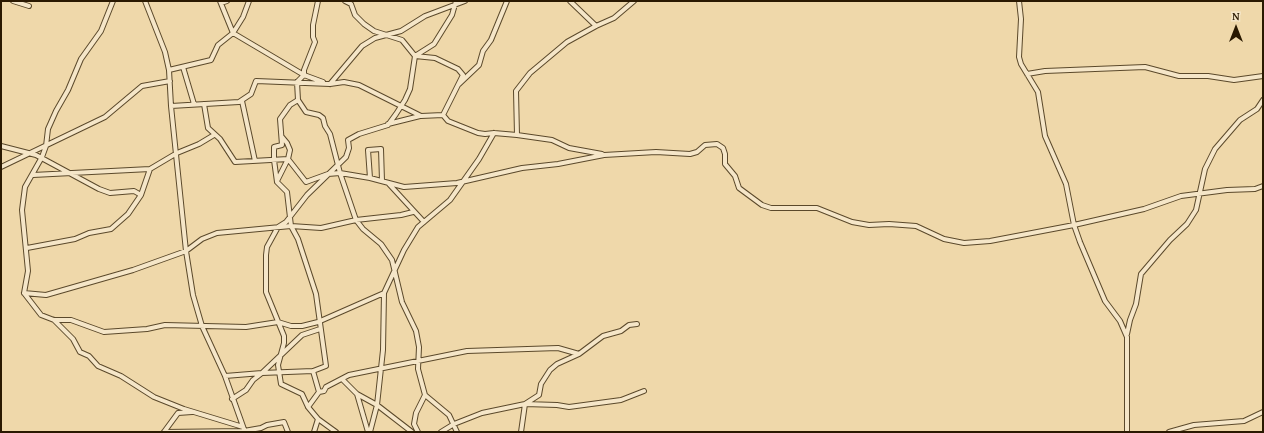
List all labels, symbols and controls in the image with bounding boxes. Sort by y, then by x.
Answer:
north arrow [1216,8,1256,48]
text: N [1232,8,1240,24]

